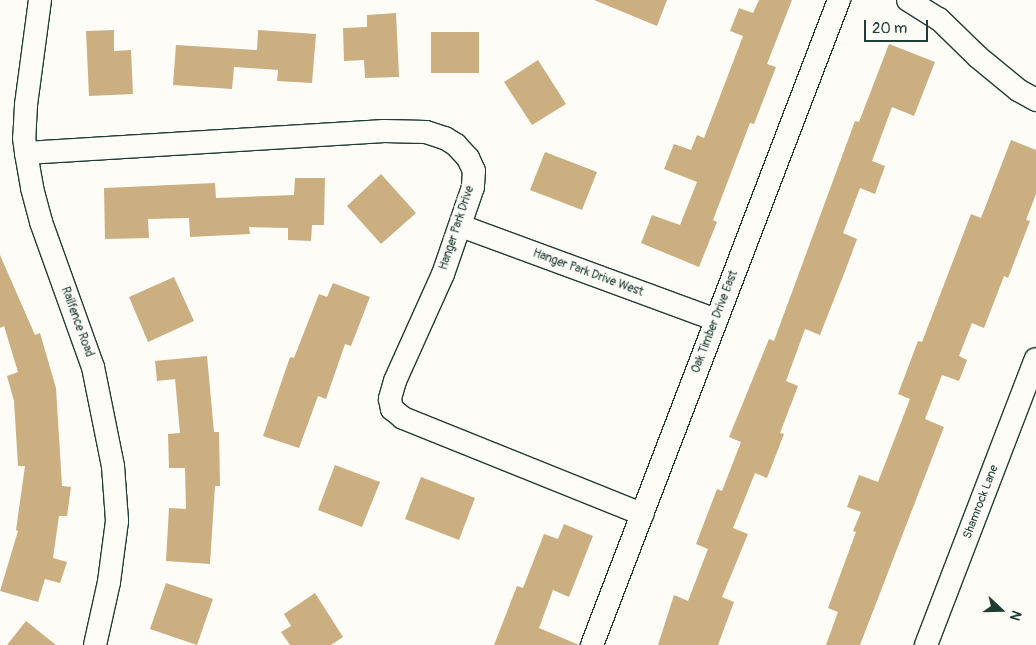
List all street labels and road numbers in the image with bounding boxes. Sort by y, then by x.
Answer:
street label: Hanger Park Drive [437,184,477,272]
street label: Hanger Park Drive West [531,246,645,300]
street label: Oak Timber Drive East [689,269,741,375]
street label: Railfence Road [58,285,96,359]
street label: Shamrock Lane [960,463,1002,541]

